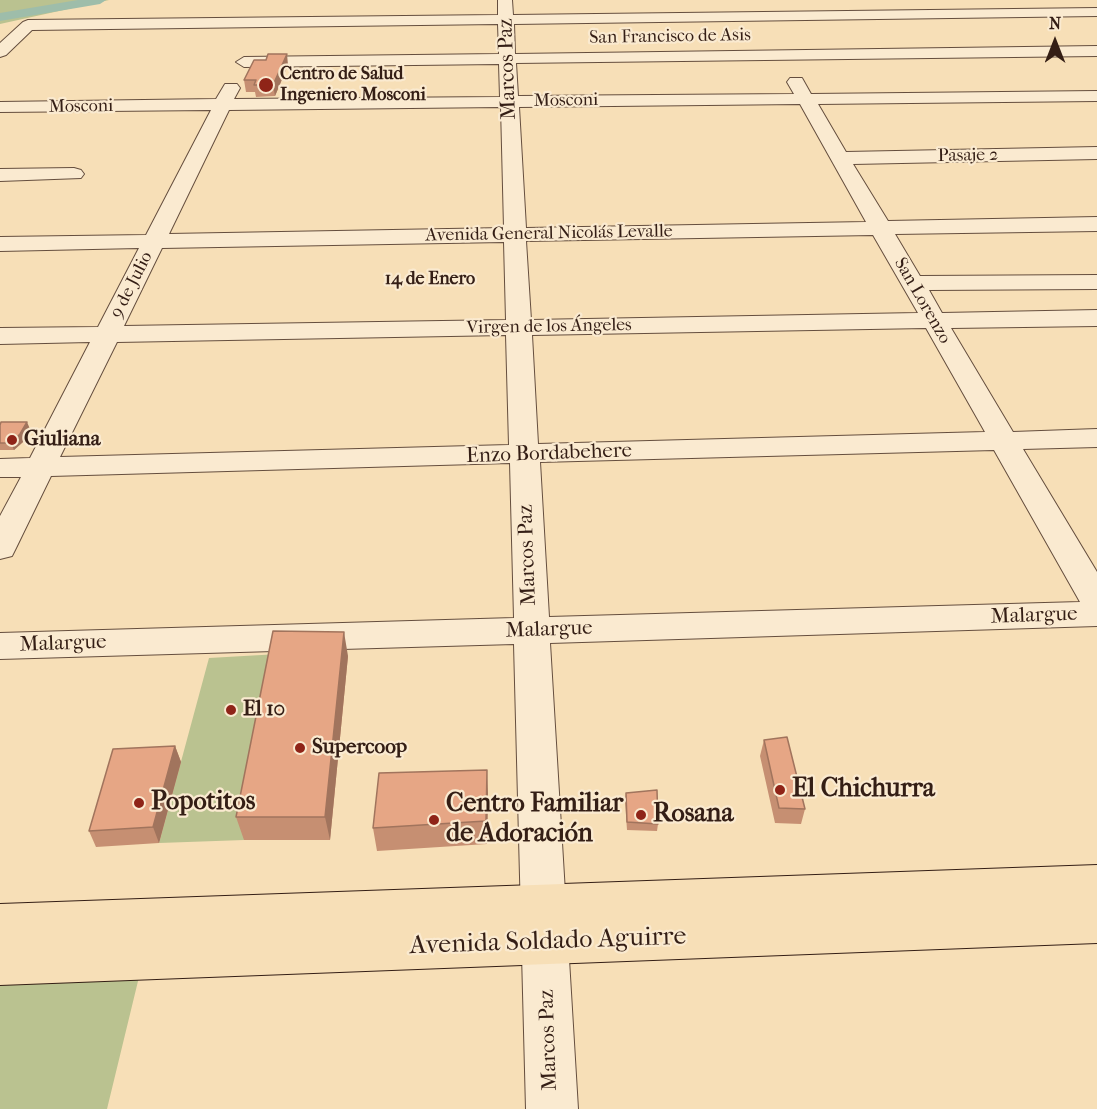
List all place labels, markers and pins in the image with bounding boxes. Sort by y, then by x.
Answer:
place label: Centro de Salud Ingeniero Mosconi [280,64,426,106]
marker: Centro de Salud Ingeniero Mosconi [257,76,275,94]
place label: Giuliana [24,427,100,453]
marker: Giuliana [5,433,19,447]
place label: El 10 [243,697,285,723]
marker: El 10 [224,703,238,717]
place label: Supercoop [312,735,407,761]
marker: Supercoop [293,741,307,755]
place label: El Chichurra [792,774,935,806]
marker: El Chichurra [773,783,787,797]
place label: Popotitos [151,787,255,819]
place label: Centro Familiar de Adoración [446,789,623,850]
marker: Popotitos [132,796,146,810]
place label: Rosana [653,799,733,831]
marker: Rosana [634,808,648,822]
marker: Centro Familiar de Adoración [427,813,441,827]

